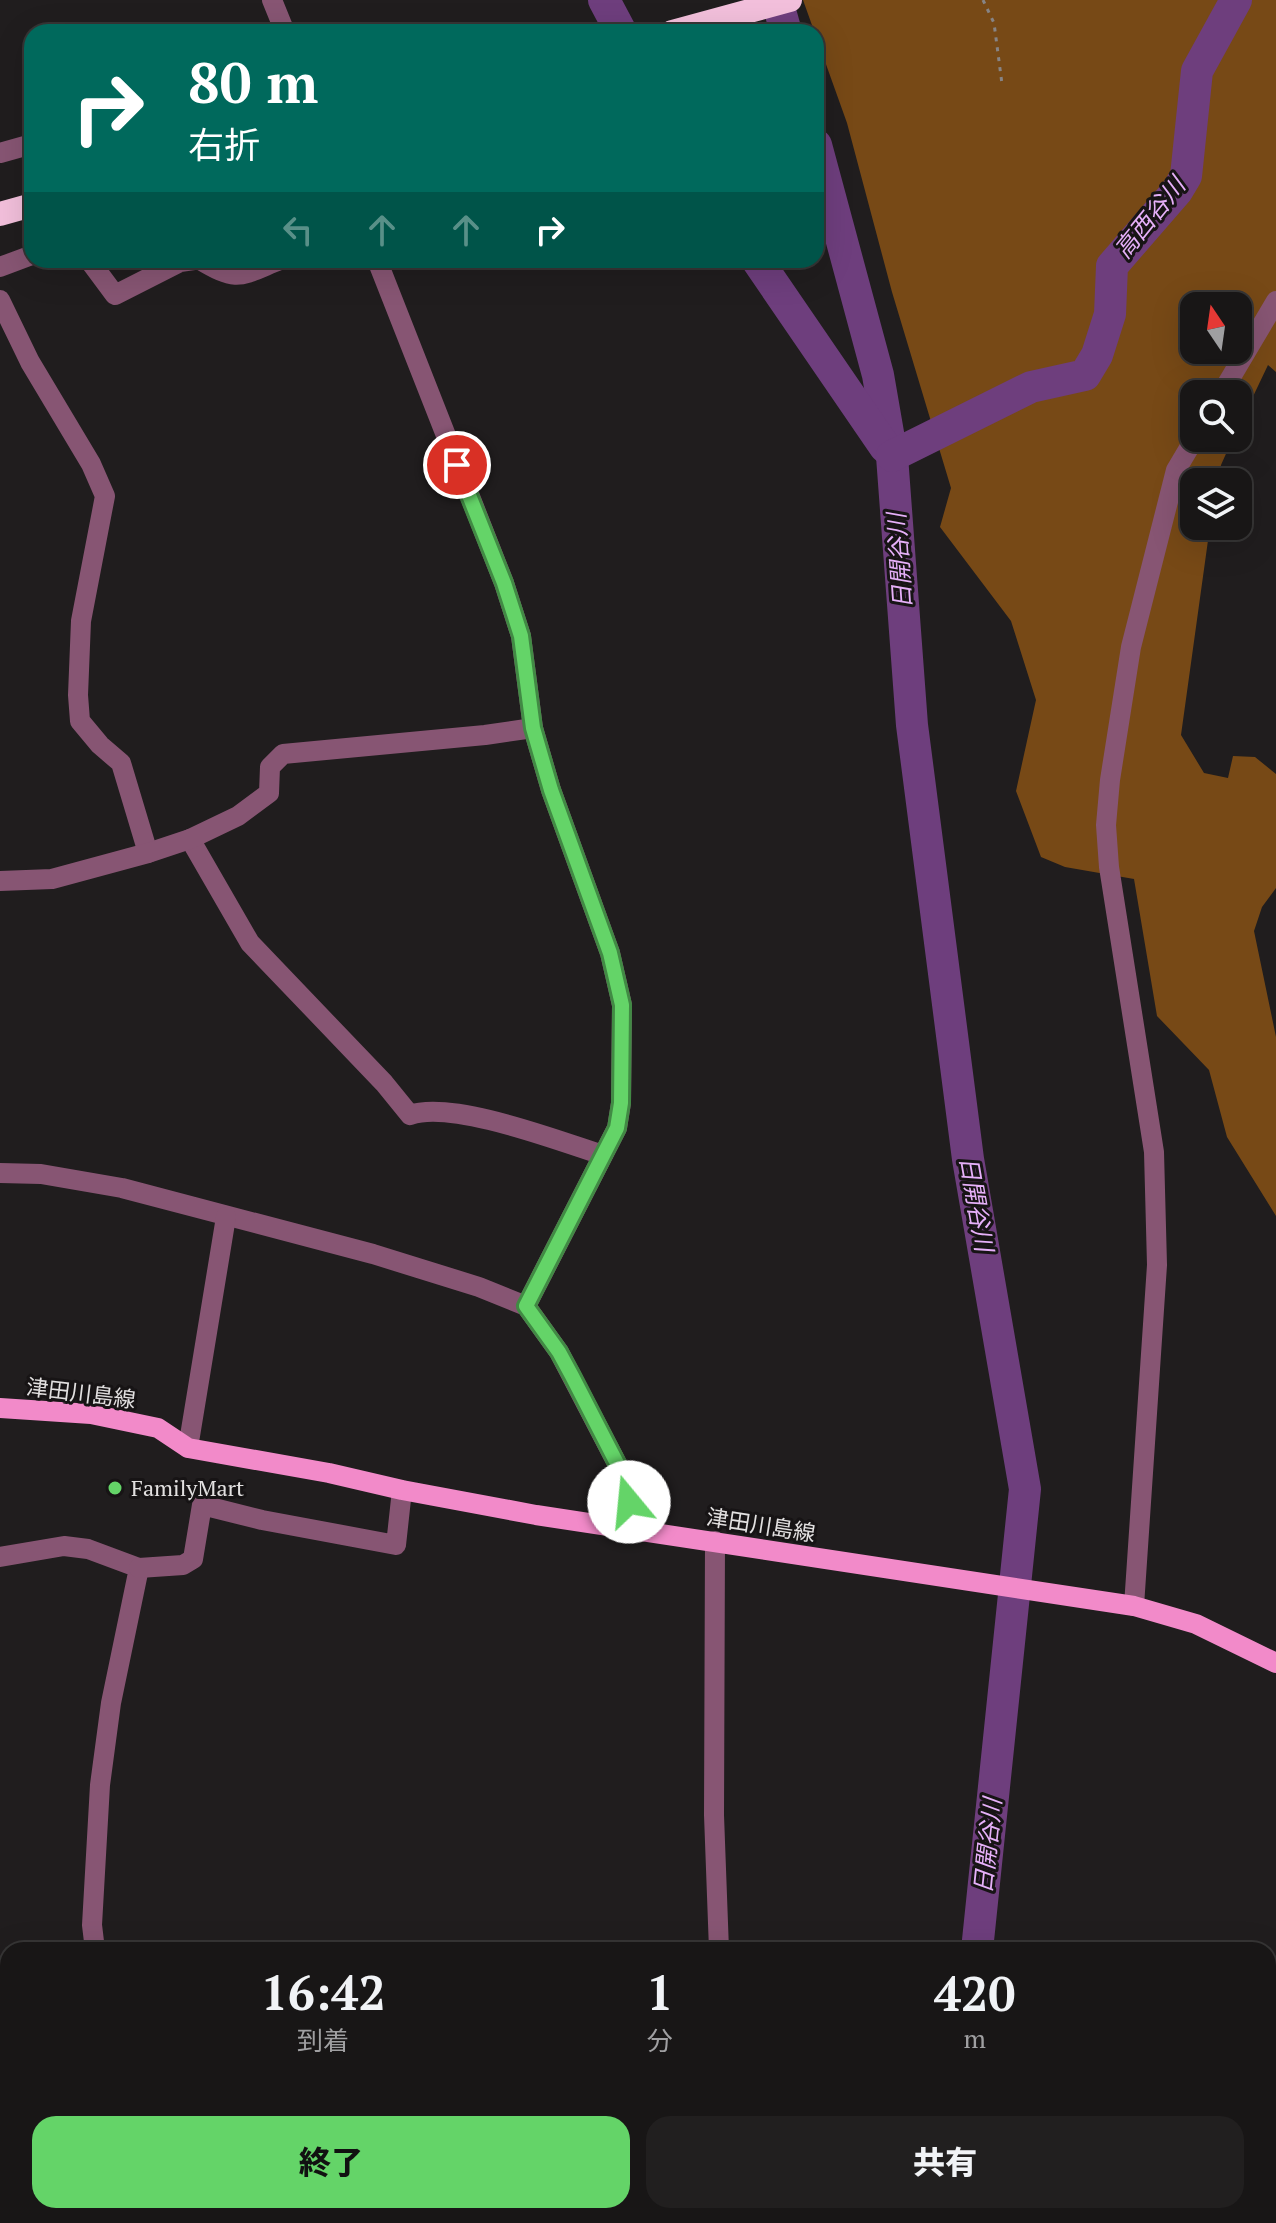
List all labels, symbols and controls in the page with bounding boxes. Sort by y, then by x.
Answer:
text: 80 m [188,45,318,119]
icon: right [56,56,160,160]
text: 右折 [188,121,260,168]
water label: 高西谷川 [1107,168,1194,265]
icon: left [276,208,320,252]
icon: ahead [360,208,404,252]
icon: ahead [444,208,488,252]
icon: right [528,208,572,252]
north arrow [1180,292,1252,364]
map controls [1180,292,1252,540]
button: search [1180,380,1252,452]
pin [423,431,491,499]
icon: arrive [435,443,479,487]
button: layers [1180,468,1252,540]
water label: 日開谷川 [879,509,918,610]
water label: 日開谷川 [953,1154,1002,1257]
street label: 津田川島線 [25,1371,137,1414]
position arrow [587,1460,671,1544]
place label: FamilyMart [131,1473,244,1502]
marker: FamilyMart [106,1479,124,1497]
street label: 津田川島線 [704,1502,818,1547]
water label: 日開谷川 [966,1794,1008,1895]
text: 16:42 [261,1960,386,2024]
text: 1 [646,1960,673,2024]
text: 420 [934,1961,1015,2025]
text: m [963,2021,986,2055]
text: 到着 [297,2023,349,2057]
text: 分 [647,2023,673,2057]
button: 終了 [32,2116,630,2208]
button: 共有 [646,2116,1244,2208]

